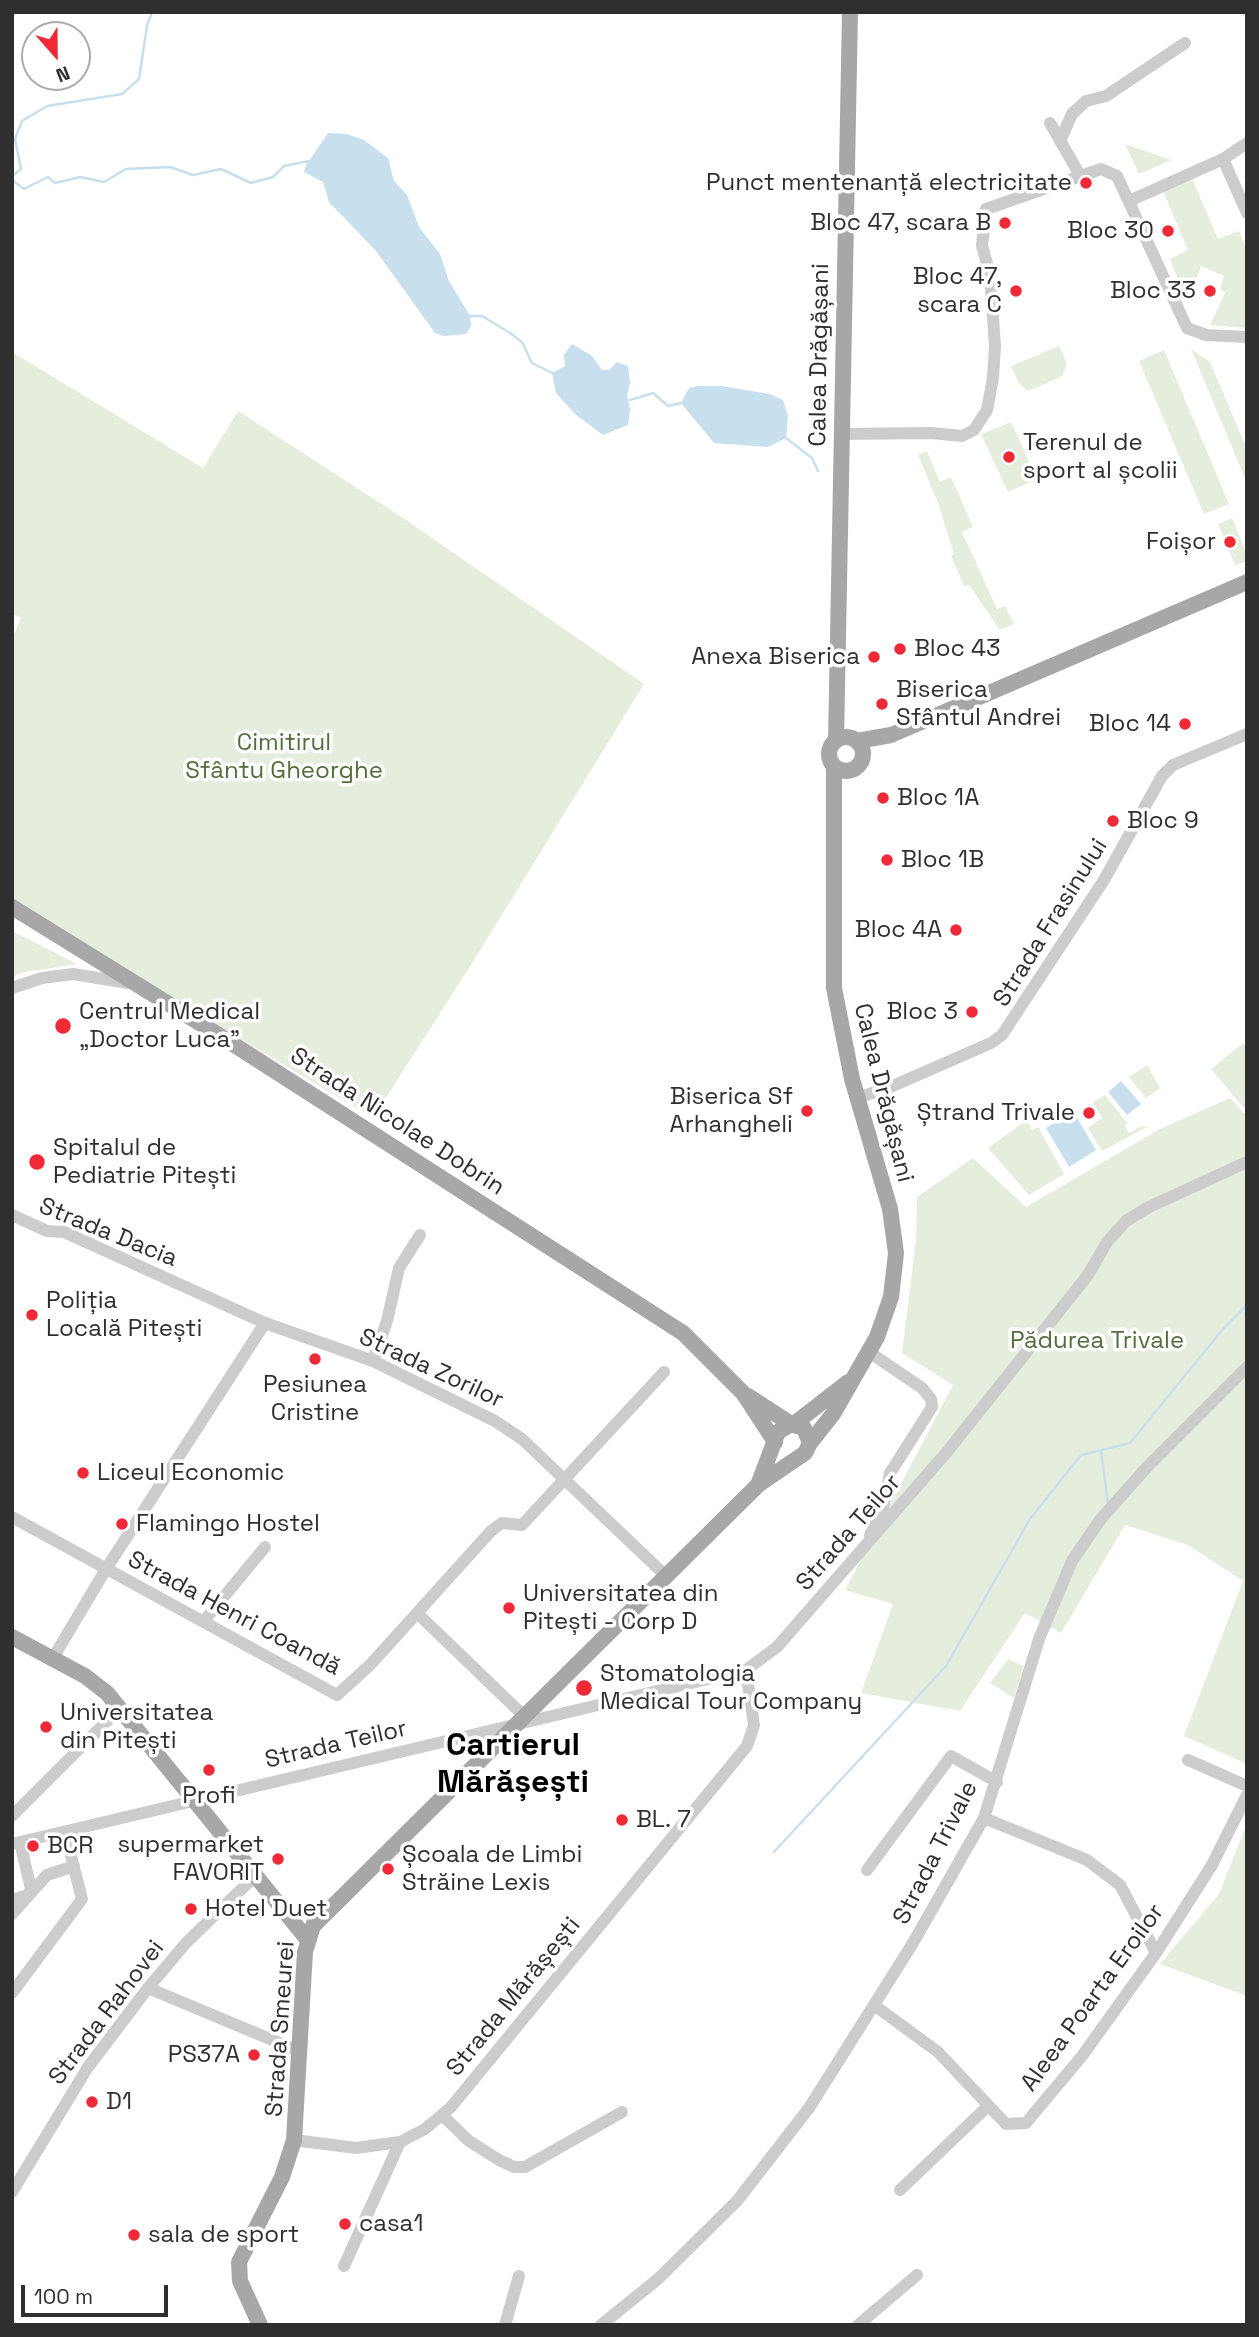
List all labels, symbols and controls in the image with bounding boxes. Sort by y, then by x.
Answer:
north arrow [21,21,91,91]
text: N [53,60,73,88]
place label: Punct mentenanță electricitate [706,169,1072,197]
marker: Punct mentenanță electricitate [1078,175,1094,191]
place label: Bloc 47, scara B [810,209,991,237]
marker: Bloc 47, scara B [997,215,1013,231]
place label: Bloc 30 [1067,217,1154,245]
marker: Bloc 30 [1160,223,1176,239]
street label: Calea Drăgășani [804,263,836,447]
place label: Bloc 47, scara C [913,263,1002,319]
place label: Bloc 33 [1110,277,1196,305]
marker: Bloc 47, scara C [1008,283,1024,299]
marker: Bloc 33 [1202,283,1218,299]
place label: Terenul de sport al școlii [1023,429,1178,485]
marker: Terenul de sport al școlii [1001,449,1017,465]
place label: Foișor [1146,528,1216,556]
marker: Foișor [1222,534,1238,550]
place label: Bloc 43 [914,635,1001,663]
marker: Bloc 43 [892,641,908,657]
place label: Anexa Biserica [691,643,860,671]
marker: Anexa Biserica [866,649,882,665]
place label: Biserica Sfântul Andrei [896,676,1061,732]
marker: Biserica Sfântul Andrei [874,696,890,712]
place label: Bloc 14 [1089,710,1171,738]
marker: Bloc 14 [1177,716,1193,732]
park label: Cimitirul Sfântu Gheorghe [185,729,383,785]
place label: Bloc 1A [897,784,979,812]
marker: Bloc 1A [875,790,891,806]
place label: Bloc 9 [1127,807,1199,835]
marker: Bloc 9 [1105,813,1121,829]
street label: Strada Frasinului [988,834,1114,1012]
place label: Bloc 1B [901,846,984,874]
marker: Bloc 1B [879,852,895,868]
place label: Bloc 4A [855,916,942,944]
marker: Bloc 4A [948,922,964,938]
place label: Centrul Medical „Doctor Luca” [79,998,260,1054]
place label: Bloc 3 [886,998,958,1026]
street label: Calea Drăgășani [847,1001,919,1185]
marker: Bloc 3 [964,1004,980,1020]
marker: Centrul Medical „Doctor Luca” [53,1016,73,1036]
street label: Strada Nicolae Dobrin [284,1042,510,1202]
place label: Biserica Sf Arhangheli [670,1083,793,1139]
place label: Ștrand Trivale [917,1099,1075,1127]
marker: Biserica Sf Arhangheli [799,1103,815,1119]
marker: Ștrand Trivale [1081,1105,1097,1121]
place label: Spitalul de Pediatrie Pitești [53,1134,236,1190]
marker: Spitalul de Pediatrie Pitești [27,1152,47,1172]
street label: Strada Dacia [35,1192,181,1274]
place label: Poliția Locală Pitești [46,1287,202,1343]
marker: Poliția Locală Pitești [24,1307,40,1323]
street label: Strada Zorilor [354,1323,508,1415]
park label: Pădurea Trivale [1010,1327,1184,1355]
marker: Pesiunea Cristine [307,1351,323,1367]
place label: Pesiunea Cristine [263,1371,367,1427]
place label: Liceul Economic [97,1459,284,1487]
marker: Liceul Economic [75,1465,91,1481]
street label: Strada Teilor [791,1469,907,1597]
place label: Flamingo Hostel [136,1510,320,1538]
marker: Flamingo Hostel [114,1516,130,1532]
street label: Strada Henri Coandă [123,1546,345,1682]
place label: Universitatea din Pitești - Corp D [523,1580,718,1636]
marker: Universitatea din Pitești - Corp D [501,1600,517,1616]
place label: Stomatologia Medical Tour Company [600,1660,862,1716]
marker: Stomatologia Medical Tour Company [574,1678,594,1698]
place label: Universitatea din Pitești [60,1699,213,1755]
street label: Strada Teilor [262,1715,410,1775]
marker: Universitatea din Pitești [38,1719,54,1735]
district label: Cartierul Mărășești [437,1727,589,1802]
marker: Profi [201,1762,217,1778]
street label: Strada Trivale [888,1777,984,1929]
place label: Profi [182,1782,236,1810]
place label: BL. 7 [636,1806,691,1834]
marker: BL. 7 [614,1812,630,1828]
place label: supermarket FAVORIT [117,1831,264,1887]
place label: BCR [47,1832,93,1860]
marker: BCR [25,1838,41,1854]
place label: Școala de Limbi Străine Lexis [402,1841,582,1897]
marker: supermarket FAVORIT [270,1851,286,1867]
marker: Școala de Limbi Străine Lexis [380,1861,396,1877]
place label: Hotel Duet [205,1895,327,1923]
street label: Aleea Poarta Eroilor [1015,1899,1171,2097]
marker: Hotel Duet [183,1901,199,1917]
street label: Strada Mărășești [441,1912,587,2082]
street label: Strada Rahovei [43,1935,171,2091]
street label: Strada Smeurei [260,1940,302,2118]
place label: PS37A [168,2041,240,2069]
marker: PS37A [246,2047,262,2063]
place label: D1 [106,2088,132,2116]
marker: D1 [84,2094,100,2110]
place label: casa1 [359,2210,423,2238]
marker: casa1 [337,2216,353,2232]
place label: sala de sport [148,2221,299,2249]
marker: sala de sport [126,2227,142,2243]
scale bar [24,2270,172,2314]
text: 100 m [34,2283,93,2310]

